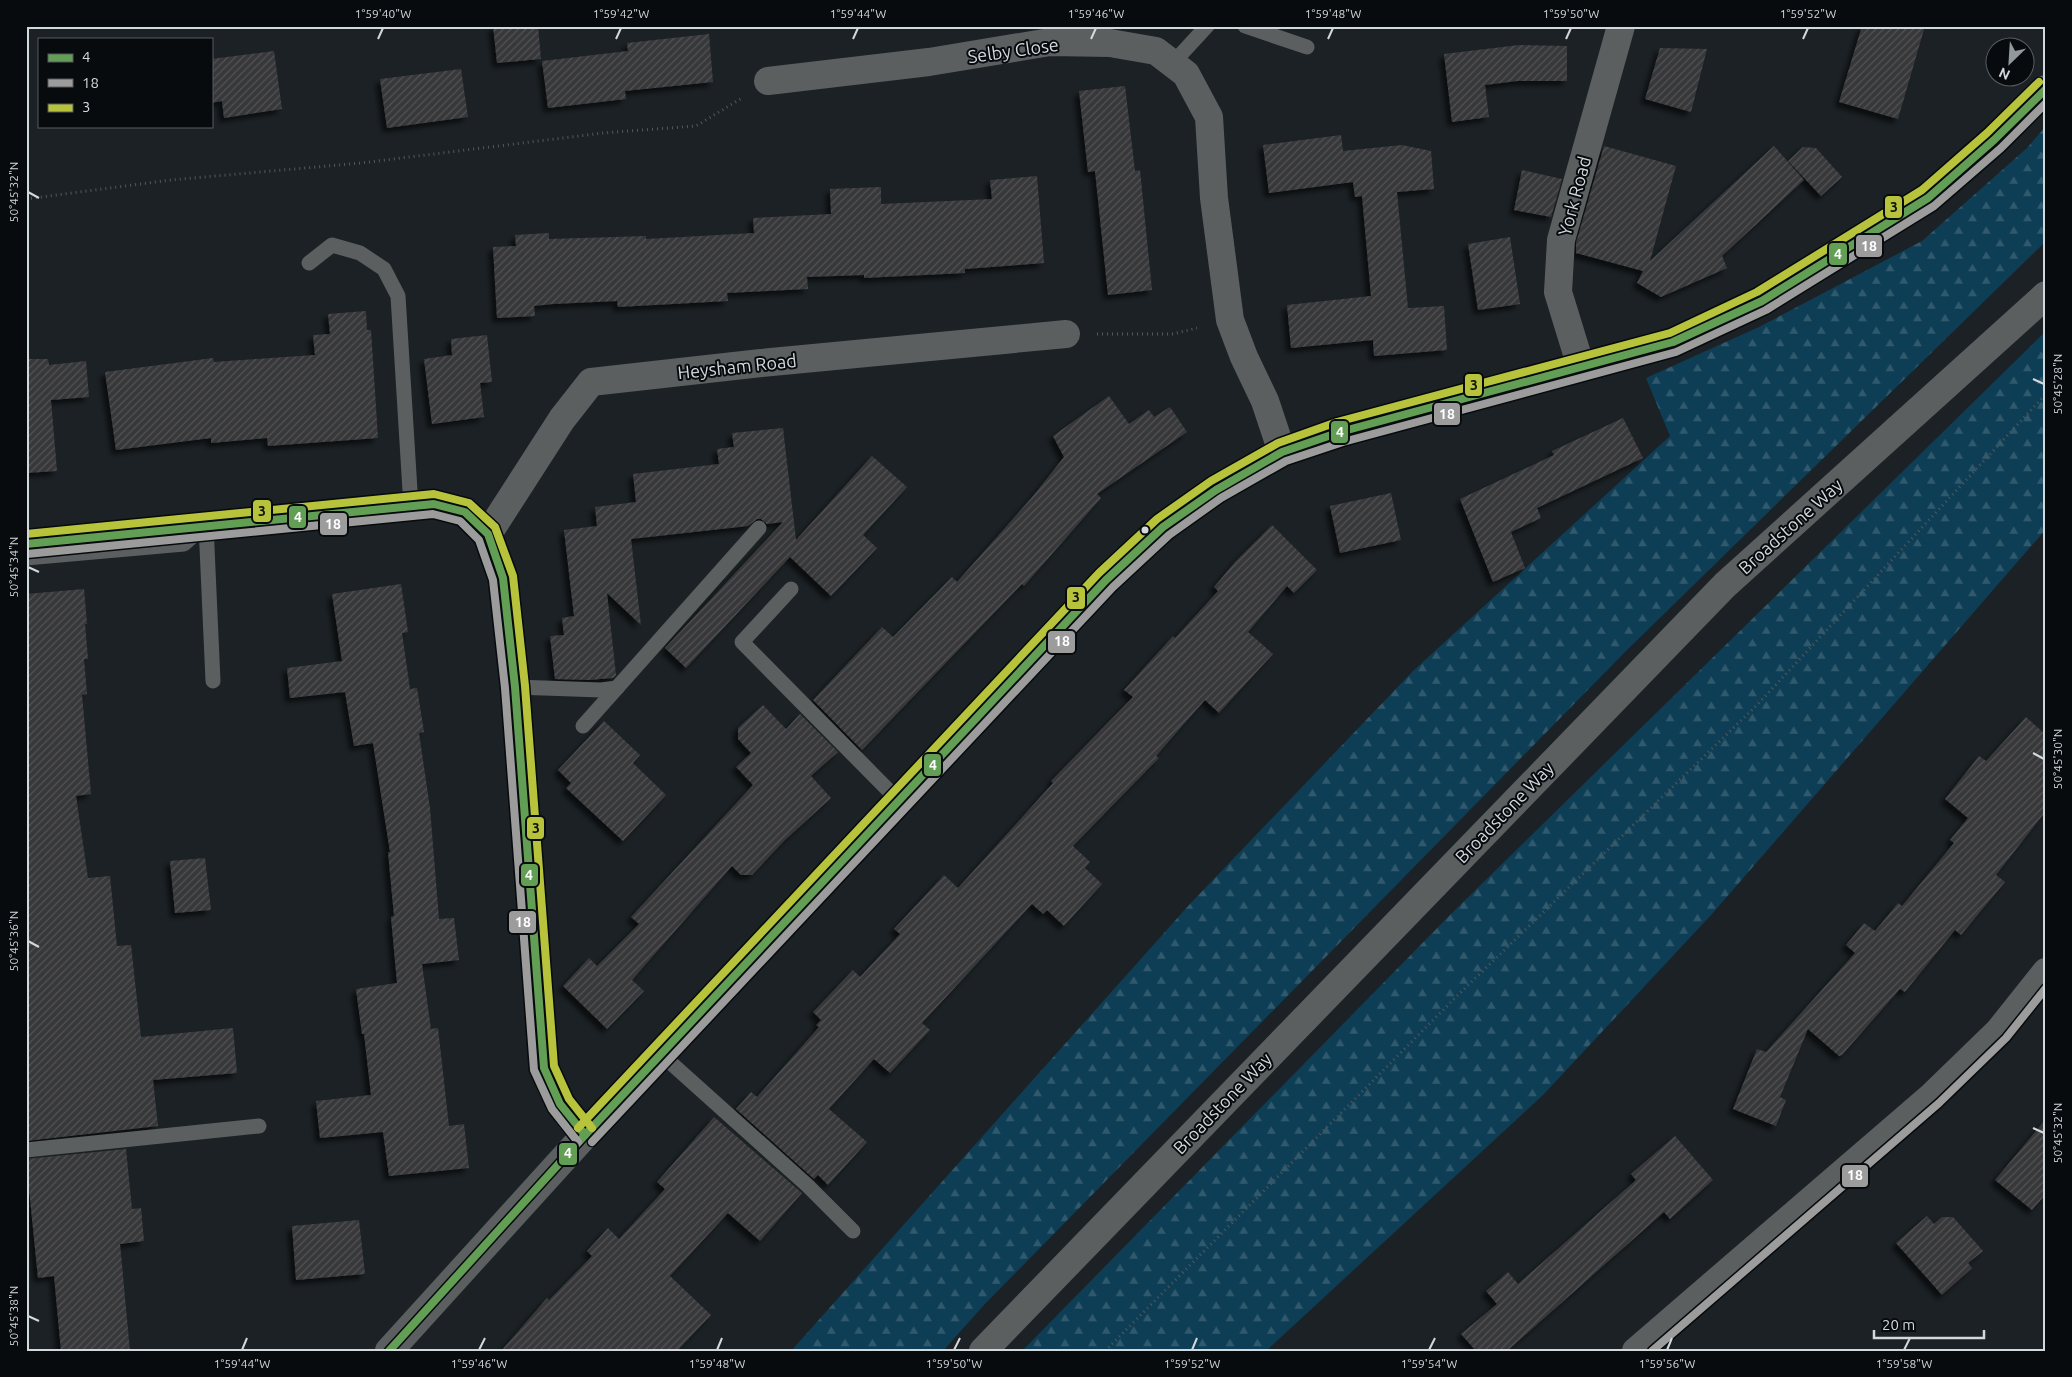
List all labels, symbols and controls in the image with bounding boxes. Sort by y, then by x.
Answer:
text: 1°59'40"W [355,7,411,20]
text: 1°59'42"W [593,7,649,20]
text: 1°59'44"W [830,7,886,20]
text: 1°59'46"W [1068,7,1124,20]
text: 1°59'48"W [1305,7,1361,20]
text: 1°59'50"W [1543,7,1599,20]
text: 1°59'52"W [1780,7,1836,20]
street label: Selby Close [966,34,1060,66]
legend [38,38,212,128]
north arrow [1984,38,2034,88]
text: 4 [82,48,90,65]
text: N [1996,64,2013,83]
text: 18 [82,74,99,91]
text: 3 [82,98,90,115]
street label: York Road [1554,154,1594,238]
text: 50°45'32"N [7,162,20,222]
line badge: 3 [1884,195,1903,219]
text: 3 [1890,199,1898,215]
line badge: 18 [1855,234,1883,258]
text: 18 [1861,238,1877,254]
line badge: 4 [1828,242,1848,266]
text: 4 [1834,246,1842,262]
street label: Heysham Road [676,350,798,382]
text: 50°45'28"N [2051,354,2064,414]
line badge: 3 [1464,373,1483,397]
text: 3 [1470,377,1478,393]
line badge: 18 [1433,402,1461,426]
text: 18 [1439,406,1455,422]
line badge: 4 [1330,420,1349,444]
text: 4 [1336,424,1344,440]
street label: Broadstone Way [1734,474,1846,578]
line badge: 3 [252,499,272,523]
text: 3 [258,503,266,519]
line badge: 4 [288,505,307,529]
text: 4 [294,509,302,525]
line badge: 18 [319,512,348,536]
text: 18 [325,516,341,532]
unlabelled marker [1140,525,1150,535]
text: 50°45'34"N [7,537,20,597]
line badge: 3 [1066,586,1086,610]
text: 3 [1072,589,1080,605]
line badge: 18 [1047,630,1076,654]
text: 18 [1054,633,1070,649]
text: 50°45'30"N [2051,729,2064,789]
line badge: 4 [923,753,942,777]
text: 4 [929,757,937,773]
street label: Broadstone Way [1451,757,1557,867]
line badge: 3 [526,816,545,840]
text: 3 [532,820,540,836]
line badge: 4 [520,863,539,887]
text: 4 [525,867,533,883]
line badge: 18 [508,910,537,934]
text: 50°45'36"N [7,911,20,971]
text: 18 [515,914,531,930]
street label: Broadstone Way [1169,1048,1275,1158]
text: 50°45'32"N [2051,1103,2064,1163]
line badge: 4 [558,1142,578,1166]
text: 4 [564,1145,572,1161]
line badge: 18 [1841,1164,1869,1188]
text: 18 [1847,1167,1863,1183]
text: 50°45'38"N [7,1286,20,1346]
scale bar [1874,1307,1984,1339]
text: 20 m [1882,1316,1915,1333]
text: 1°59'44"W [214,1357,270,1370]
text: 1°59'46"W [451,1357,507,1370]
text: 1°59'48"W [689,1357,745,1370]
text: 1°59'50"W [926,1357,982,1370]
text: 1°59'52"W [1164,1357,1220,1370]
text: 1°59'54"W [1401,1357,1457,1370]
text: 1°59'56"W [1639,1357,1695,1370]
text: 1°59'58"W [1876,1357,1932,1370]

